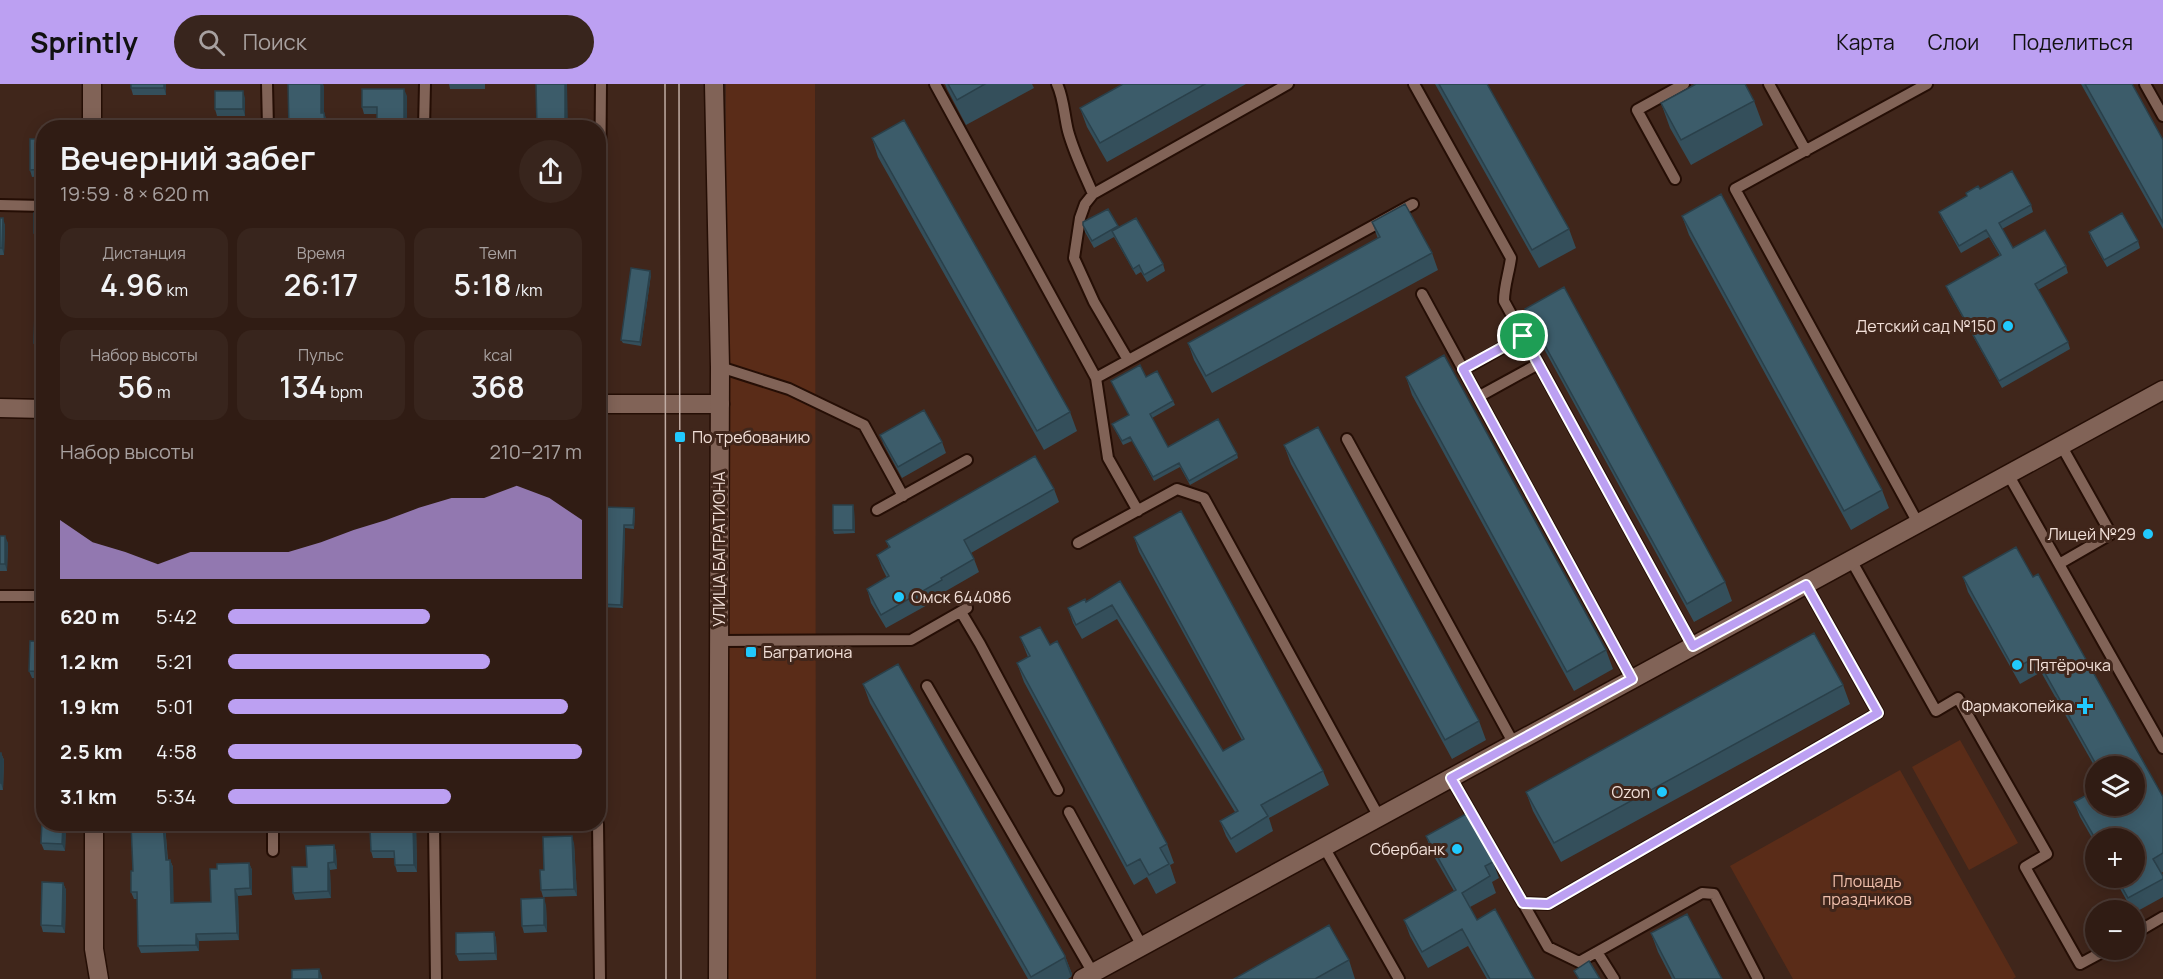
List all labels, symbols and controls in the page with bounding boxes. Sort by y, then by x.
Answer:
search box [174,15,594,69]
text: Sprintly [30,23,138,61]
icon: search [195,26,228,59]
text: Поиск [243,27,307,57]
text: Карта [1836,28,1895,56]
text: Слои [1928,28,1979,56]
text: Поделиться [2012,28,2133,56]
text: Вечерний забег [60,135,316,180]
button: share [519,140,582,203]
text: 19:59 · 8 × 620 m [60,180,209,207]
text: Дистанция [102,242,186,264]
text: Время [297,242,345,264]
text: Темп [479,242,517,264]
text: 4.96 [100,264,163,305]
text: 26:17 [284,264,358,305]
text: 5:18 [454,264,512,305]
text: km [163,279,188,301]
text: /km [512,279,542,301]
pin [1497,310,1548,361]
place label: Детский сад №150 [1855,315,1996,337]
icon: arrive [1506,319,1539,352]
marker: Детский сад №150 [2001,319,2015,333]
text: Набор высоты [90,344,198,366]
text: Пульс [298,344,344,366]
text: kcal [483,344,513,366]
text: 56 [118,366,154,407]
text: 134 [279,366,327,407]
text: 368 [471,366,525,407]
text: m [154,381,170,403]
text: bpm [327,381,363,403]
place label: По требованию [692,426,810,448]
marker: По требованию [673,430,687,444]
text: Набор высоты [60,438,194,465]
text: 210–217 m [490,438,582,465]
street label: УЛИЦА БАГРАТИОНА [708,471,730,627]
place label: Лицей №29 [2047,523,2136,545]
marker: Лицей №29 [2141,527,2155,541]
place label: Омск 644086 [911,586,1012,608]
marker: Омск 644086 [892,590,906,604]
text: 620 m [60,603,119,630]
text: 5:42 [156,603,197,630]
place label: Багратиона [763,641,852,663]
marker: Багратиона [744,645,758,659]
text: 1.2 km [60,648,119,675]
text: 5:21 [156,648,193,675]
place label: Пятёрочка [2029,654,2111,676]
marker: Пятёрочка [2010,658,2024,672]
text: 1.9 km [60,693,119,720]
text: 5:01 [156,693,194,720]
place label: Фармакопейка [1962,695,2073,717]
marker: Фармакопейка [2078,699,2092,713]
text: 2.5 km [60,738,122,765]
text: 4:58 [156,738,197,765]
map controls [2085,756,2145,960]
button: layers [2085,756,2145,816]
place label: Ozon [1612,781,1650,803]
text: 3.1 km [60,783,117,810]
text: 5:34 [156,783,196,810]
marker: Ozon [1655,785,1669,799]
button: + [2085,828,2145,888]
place label: Сбербанк [1370,838,1446,860]
marker: Сбербанк [1450,842,1464,856]
park label: Площадь праздников [1822,870,1912,910]
button: − [2085,900,2145,960]

